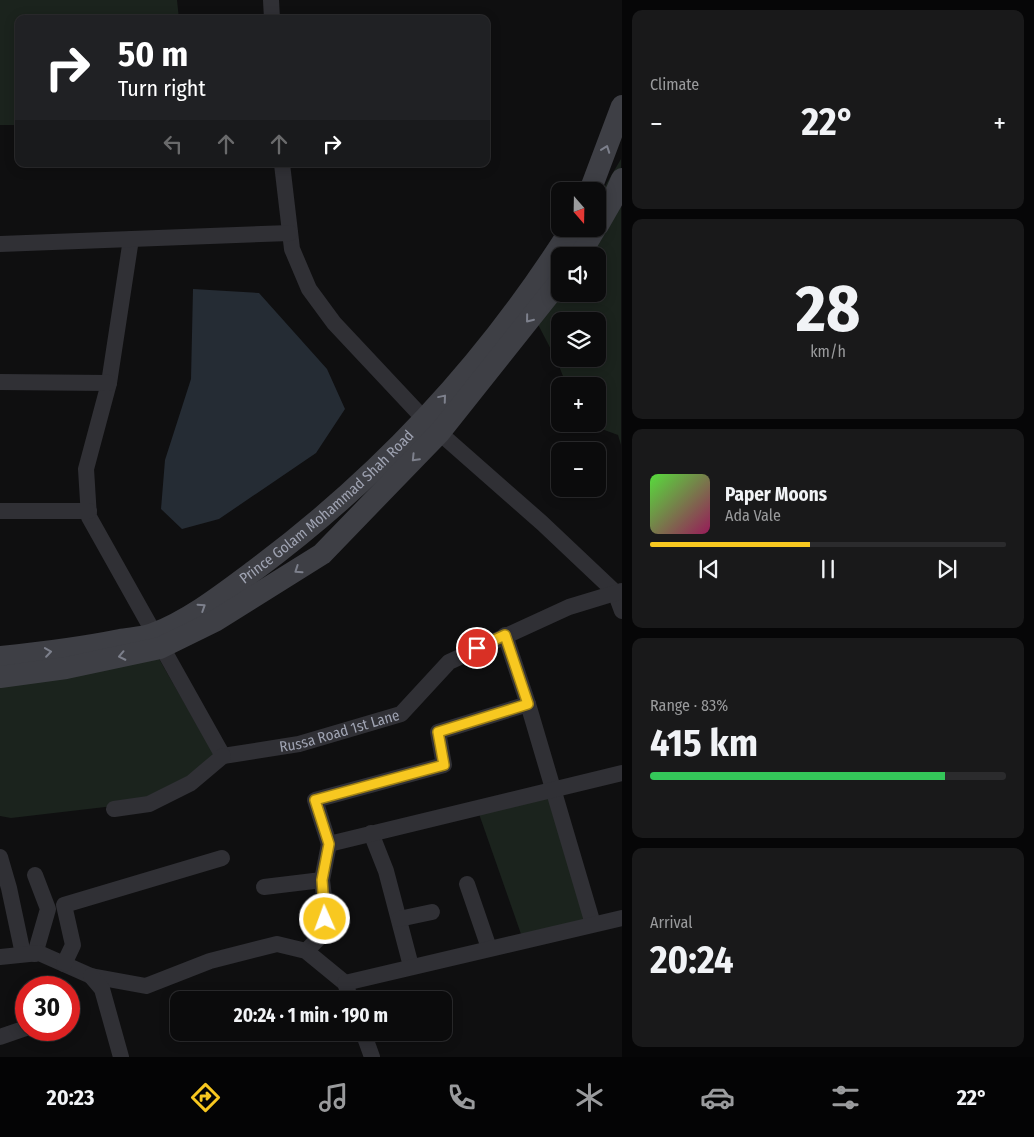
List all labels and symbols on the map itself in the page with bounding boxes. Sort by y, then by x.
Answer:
one-way arrow [600,145,610,153]
north arrow [551,182,606,238]
one-way arrow [526,313,535,322]
one-way arrow [438,395,446,404]
street label: Prince Golam Mohammad Shah Road [236,426,418,588]
one-way arrow [412,452,421,461]
one-way arrow [295,564,304,573]
one-way arrow [197,603,206,613]
pin [456,627,498,669]
one-way arrow [44,647,53,657]
one-way arrow [118,650,127,660]
street label: Russa Road 1st Lane [278,706,402,756]
position arrow [298,892,350,944]
speed limit sign: 30 [15,976,80,1041]

